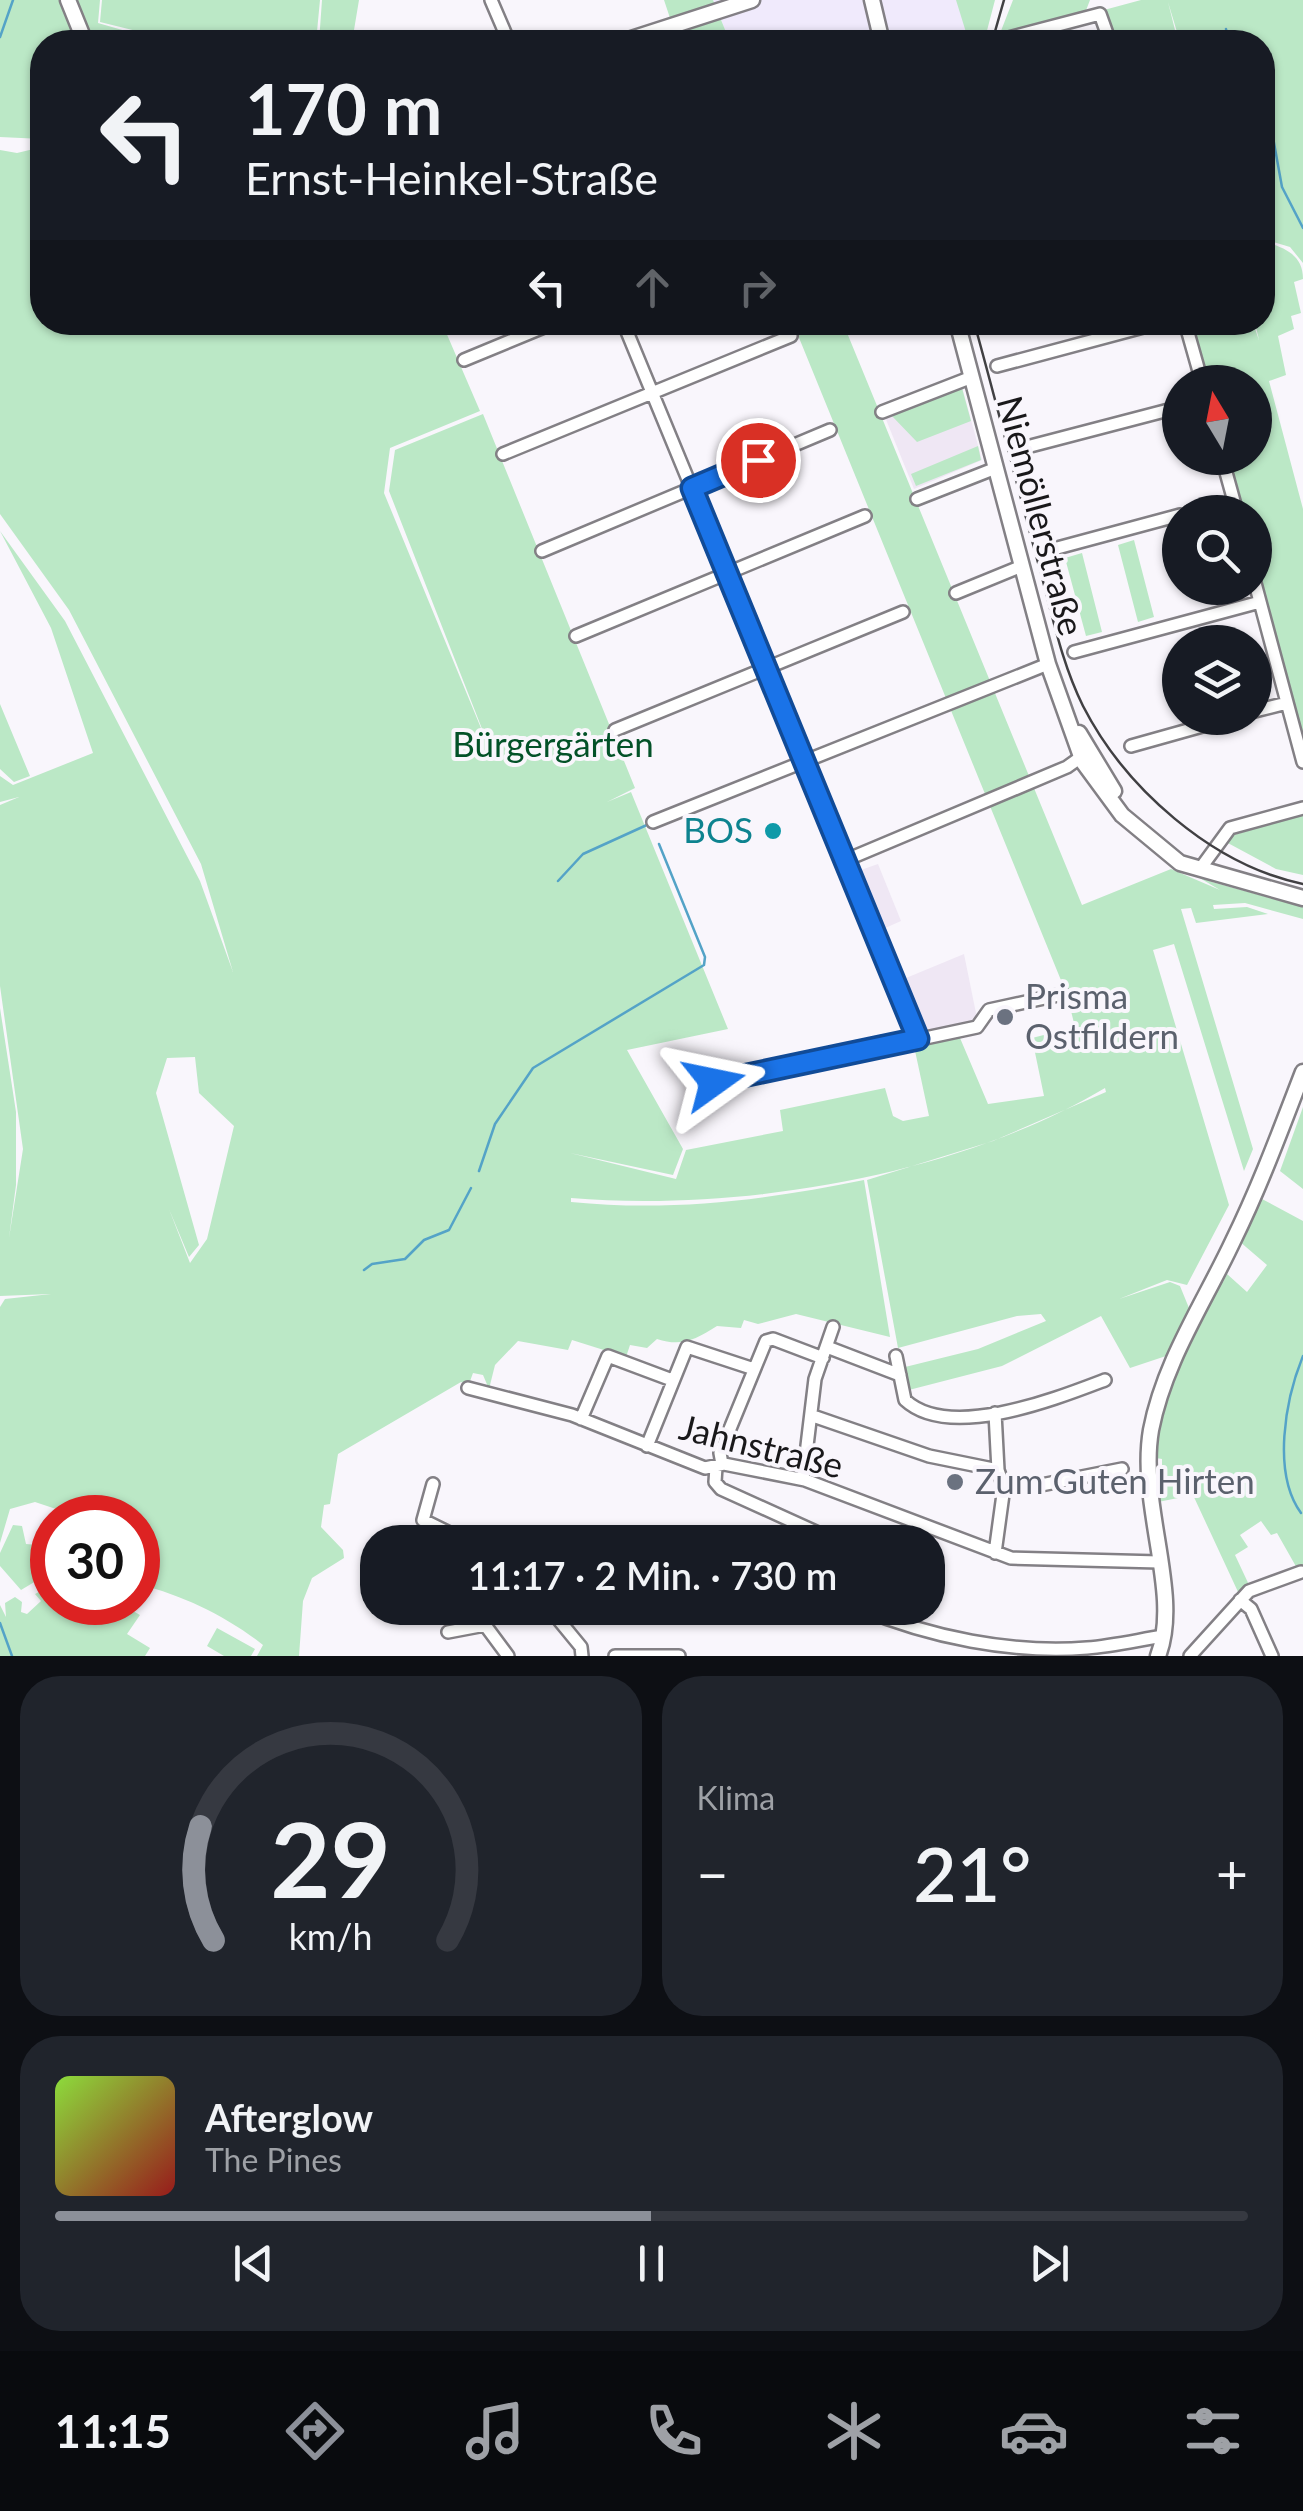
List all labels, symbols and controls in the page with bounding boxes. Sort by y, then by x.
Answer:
text: 170 m [245,66,442,150]
icon: left [80,70,210,200]
text: Ernst-Heinkel-Straße [245,151,658,205]
icon: left [520,260,575,315]
icon: ahead [625,260,680,315]
icon: right [730,260,785,315]
north arrow [1162,365,1272,475]
map controls [1162,365,1272,735]
street label: Niemöllerstraße [990,391,1094,640]
pin [716,418,801,503]
icon: arrive [731,433,786,488]
button: search [1162,495,1272,605]
button: layers [1162,625,1272,735]
park label: Bürgergärten [452,722,654,764]
place label: BOS [683,808,753,850]
marker: BOS [762,820,784,842]
place label: Prisma Ostfildern [1025,974,1179,1056]
marker: Prisma Ostfildern [994,1006,1016,1028]
position arrow [662,1030,766,1134]
street label: Jahnstraße [675,1404,848,1486]
place label: Zum Guten Hirten [975,1459,1255,1501]
marker: Zum Guten Hirten [944,1471,966,1493]
speed limit sign: 30 [30,1495,160,1625]
text: 11:17 · 2 Min. · 730 m [468,1552,837,1598]
text: Klima [697,1778,775,1817]
text: 29 [270,1795,391,1920]
text: 21° [913,1828,1031,1918]
text: − [697,1840,728,1906]
text: + [1216,1840,1248,1906]
text: km/h [289,1915,373,1958]
text: Afterglow [205,2094,373,2140]
text: The Pines [205,2140,342,2179]
icon: previous [226,2236,281,2291]
icon: pause [624,2236,679,2291]
icon: next [1022,2236,1077,2291]
icon: directions [280,2396,350,2466]
icon: music [460,2396,530,2466]
icon: phone [639,2396,709,2466]
icon: climate [819,2396,889,2466]
icon: car [999,2396,1069,2466]
icon: filters [1178,2396,1248,2466]
text: 11:15 [55,2404,171,2458]

